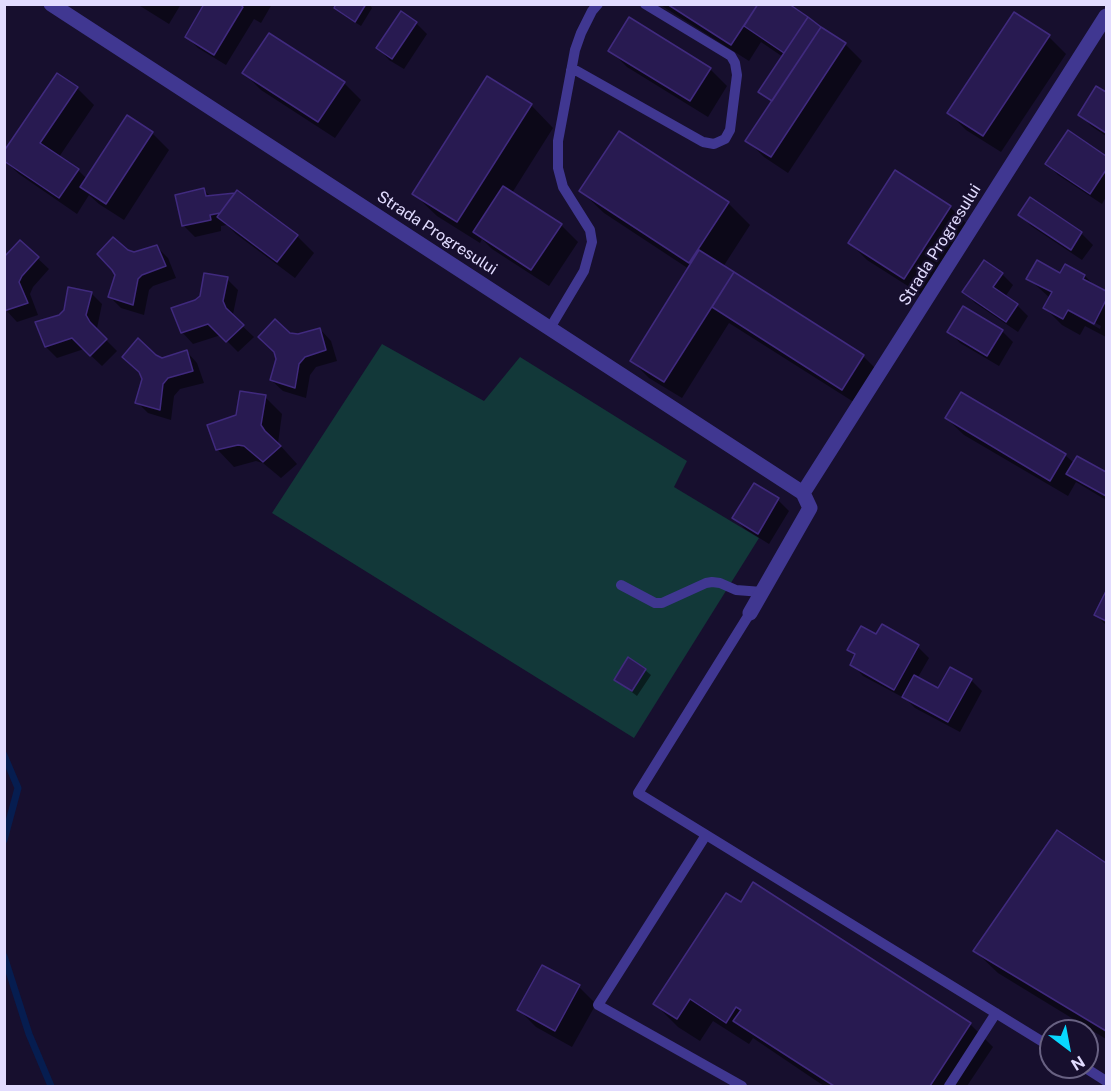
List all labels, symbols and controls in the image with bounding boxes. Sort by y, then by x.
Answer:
street label: Strada Progresului [895,181,985,309]
street label: Strada Progresului [373,187,501,279]
north arrow [1039,1019,1099,1079]
text: N [1067,1052,1088,1074]

